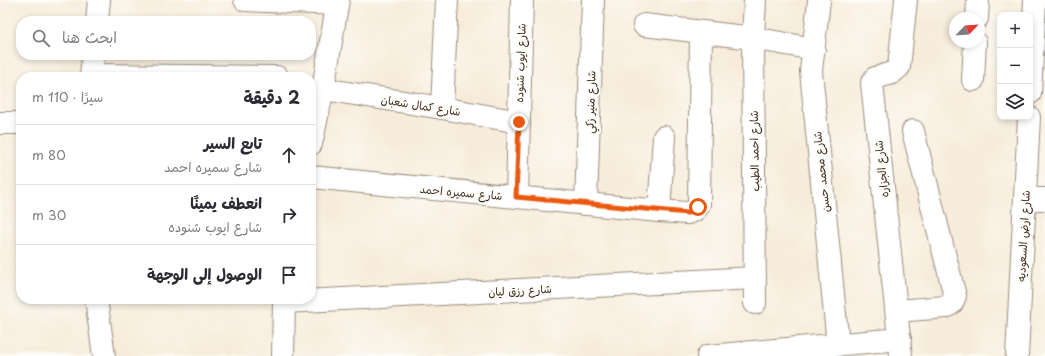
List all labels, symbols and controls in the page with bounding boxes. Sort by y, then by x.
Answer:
north arrow [949,12,985,48]
map controls [997,12,1033,120]
button: + [997,12,1033,48]
search box [16,16,316,60]
street label: شارع ايوب شنوده [510,23,531,103]
text: ابحث هنا [62,25,117,48]
icon: search [30,27,52,49]
button: − [997,48,1033,84]
street label: شارع منير زكي [580,70,603,134]
text: 2 دقيقة [243,84,300,110]
button: layers [997,84,1033,120]
text: سيرًا · 110 m [32,87,103,106]
street label: شارع كمال شعبان [380,90,462,121]
street label: شارع احمد الطيب [745,110,764,192]
route end [510,113,528,131]
text: تابع السير [204,131,262,154]
street label: شارع محمد حسن [808,131,835,213]
street label: شارع الجزاره [870,139,893,198]
icon: ahead [278,144,300,166]
text: 80 m [32,145,66,164]
text: شارع سميره احمد [164,157,262,176]
street label: شارع سميره احمد [419,180,503,205]
street label: شارع ارض السعوديه [1012,190,1035,282]
text: انعطف يمينًا [190,191,262,214]
route start [689,198,707,216]
icon: right [278,204,300,226]
text: 30 m [32,205,66,224]
text: شارع ايوب شنوده [168,217,262,236]
text: الوصول إلى الوجهة [147,262,262,285]
icon: arrive [278,264,300,286]
street label: شارع رزق ليان [488,280,552,301]

